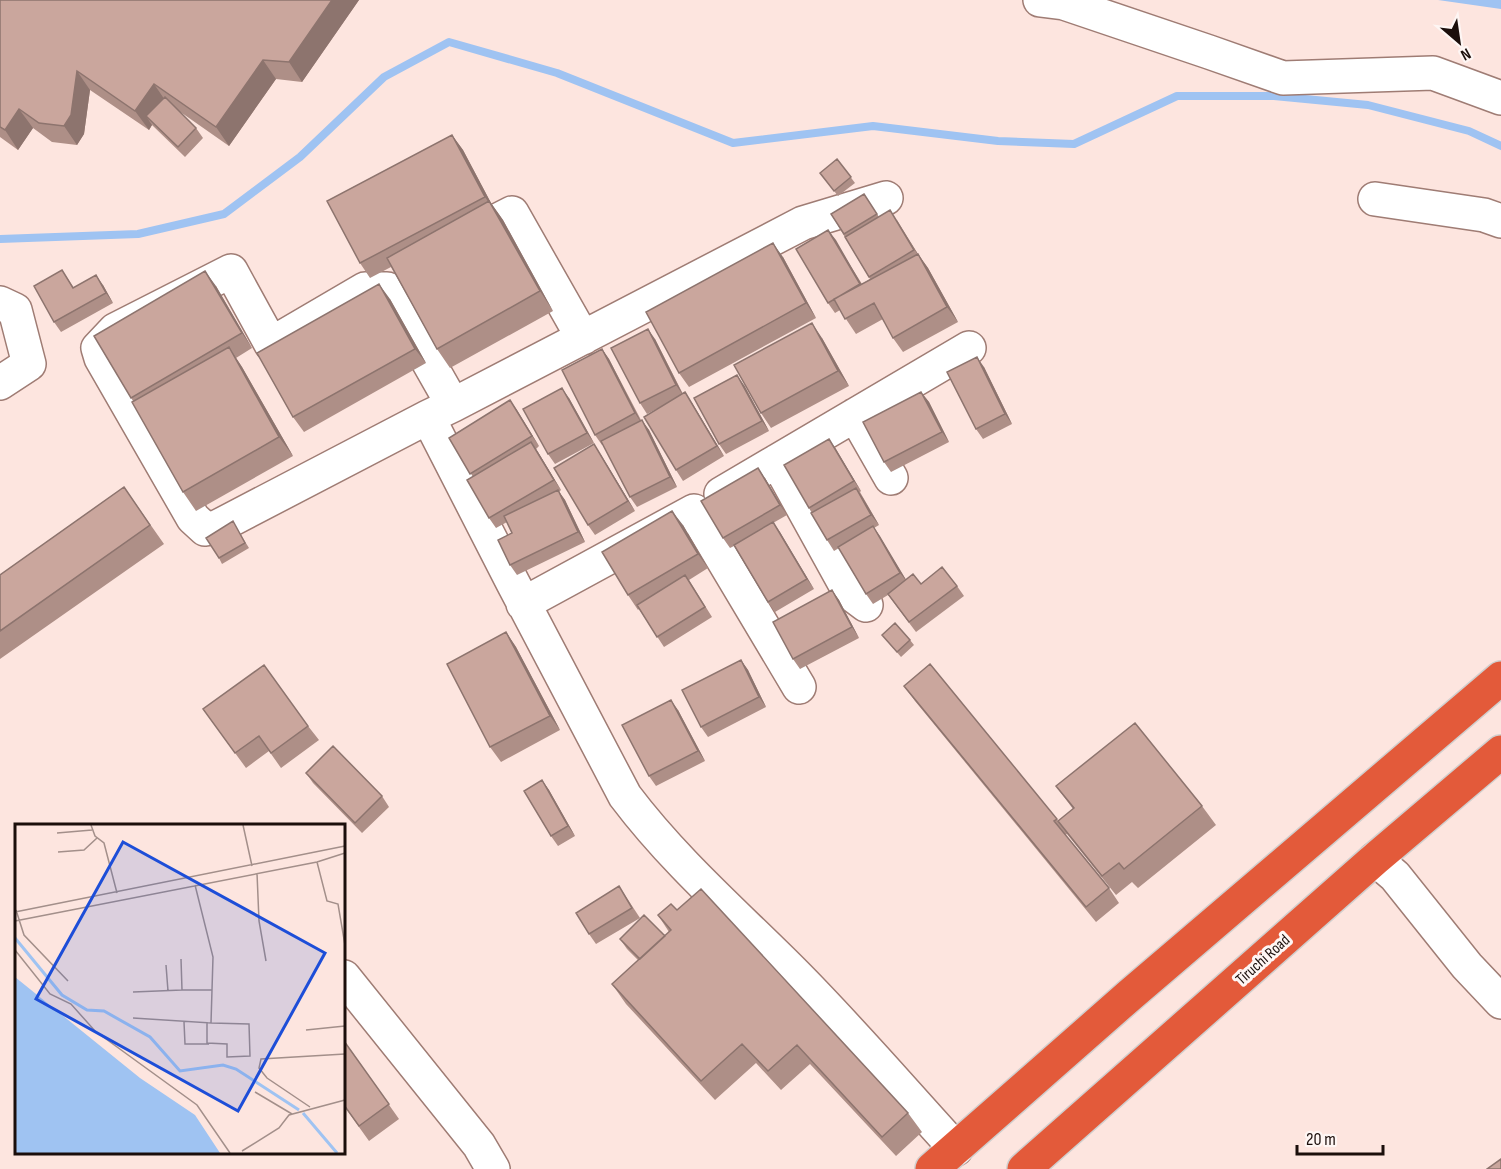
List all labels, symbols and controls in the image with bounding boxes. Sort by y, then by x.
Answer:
north arrow [1429,12,1489,72]
text: N [1457,43,1474,64]
inset map [15,824,345,1154]
street label: Tiruchi Road [1232,931,1294,989]
scale bar [1297,1118,1382,1156]
text: 20 m [1306,1129,1336,1150]

